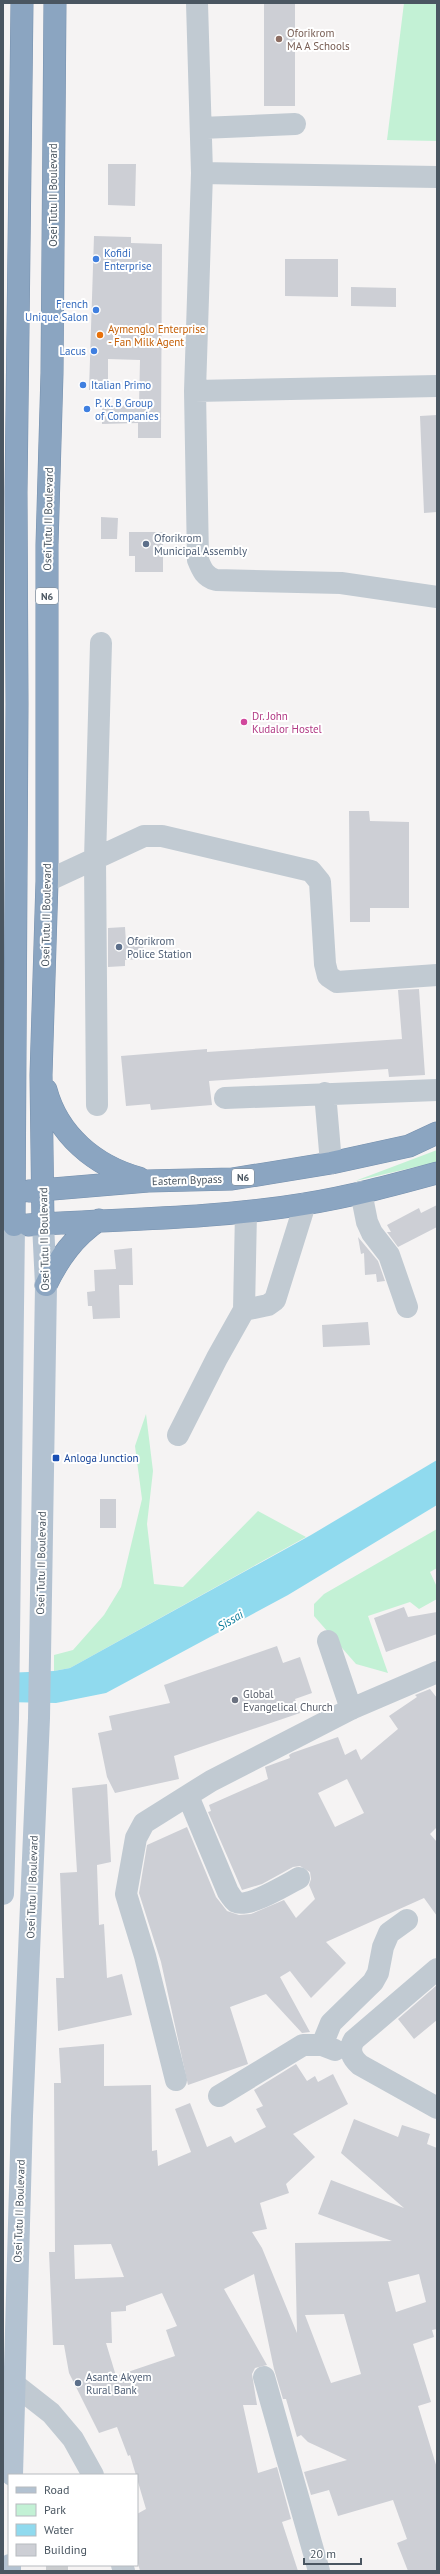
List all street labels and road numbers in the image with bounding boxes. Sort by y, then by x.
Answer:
street label: Osei Tutu II Boulevard [46,143,60,247]
street label: Osei Tutu II Boulevard [40,467,56,571]
road number: N6 [36,588,58,604]
street label: Osei Tutu II Boulevard [38,863,54,967]
road number: N6 [232,1169,254,1185]
street label: Eastern Bypass [152,1172,223,1188]
street label: Osei Tutu II Boulevard [36,1187,52,1291]
street label: Osei Tutu II Boulevard [33,1511,49,1615]
street label: Osei Tutu II Boulevard [23,1835,41,1939]
street label: Osei Tutu II Boulevard [10,2159,28,2263]

